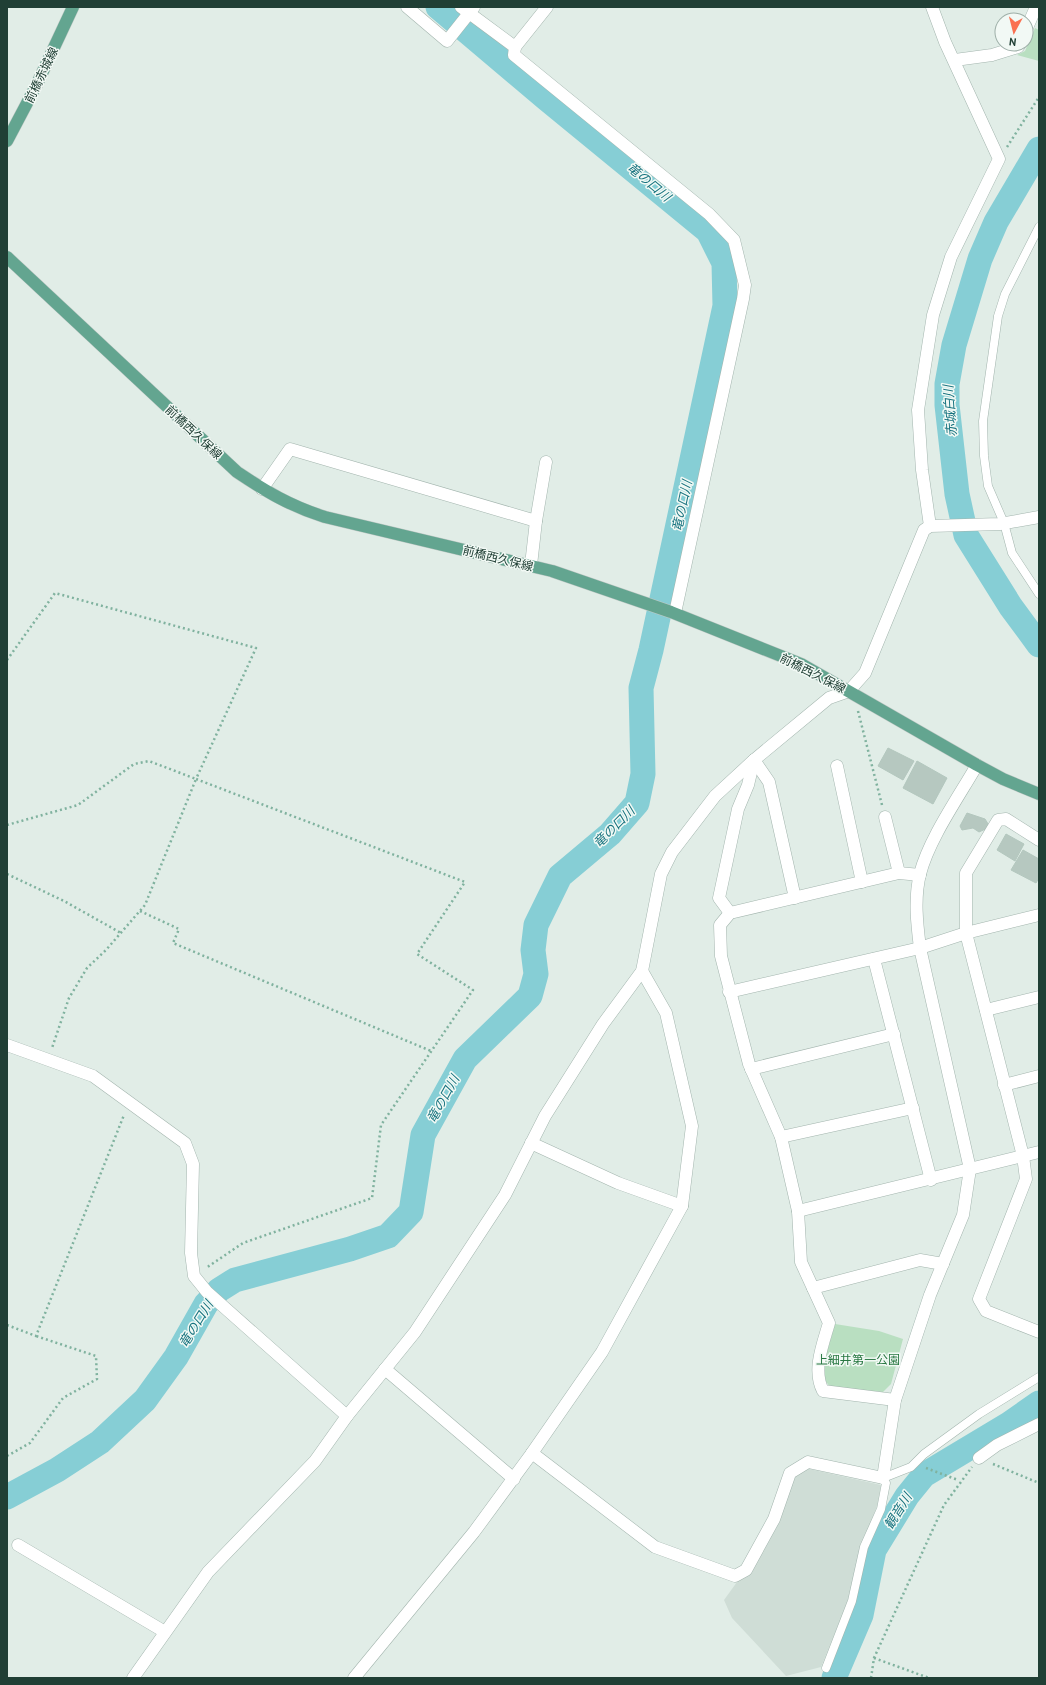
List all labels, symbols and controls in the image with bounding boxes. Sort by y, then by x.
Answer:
north arrow [994,12,1034,52]
text: N [1008,35,1017,49]
street label: 前橋赤城線 [21,45,61,105]
water label: 竜の口川 [624,159,676,207]
water label: 赤城白川 [940,382,960,438]
street label: 前橋西久保線 [163,402,225,462]
water label: 竜の口川 [668,477,696,533]
street label: 前橋西久保線 [461,542,535,574]
street label: 前橋西久保線 [778,650,848,696]
water label: 竜の口川 [590,801,640,851]
water label: 竜の口川 [423,1070,464,1126]
water label: 竜の口川 [175,1296,218,1351]
park label: 上細井第一公園 [816,1352,900,1367]
water label: 観音川 [880,1488,917,1532]

